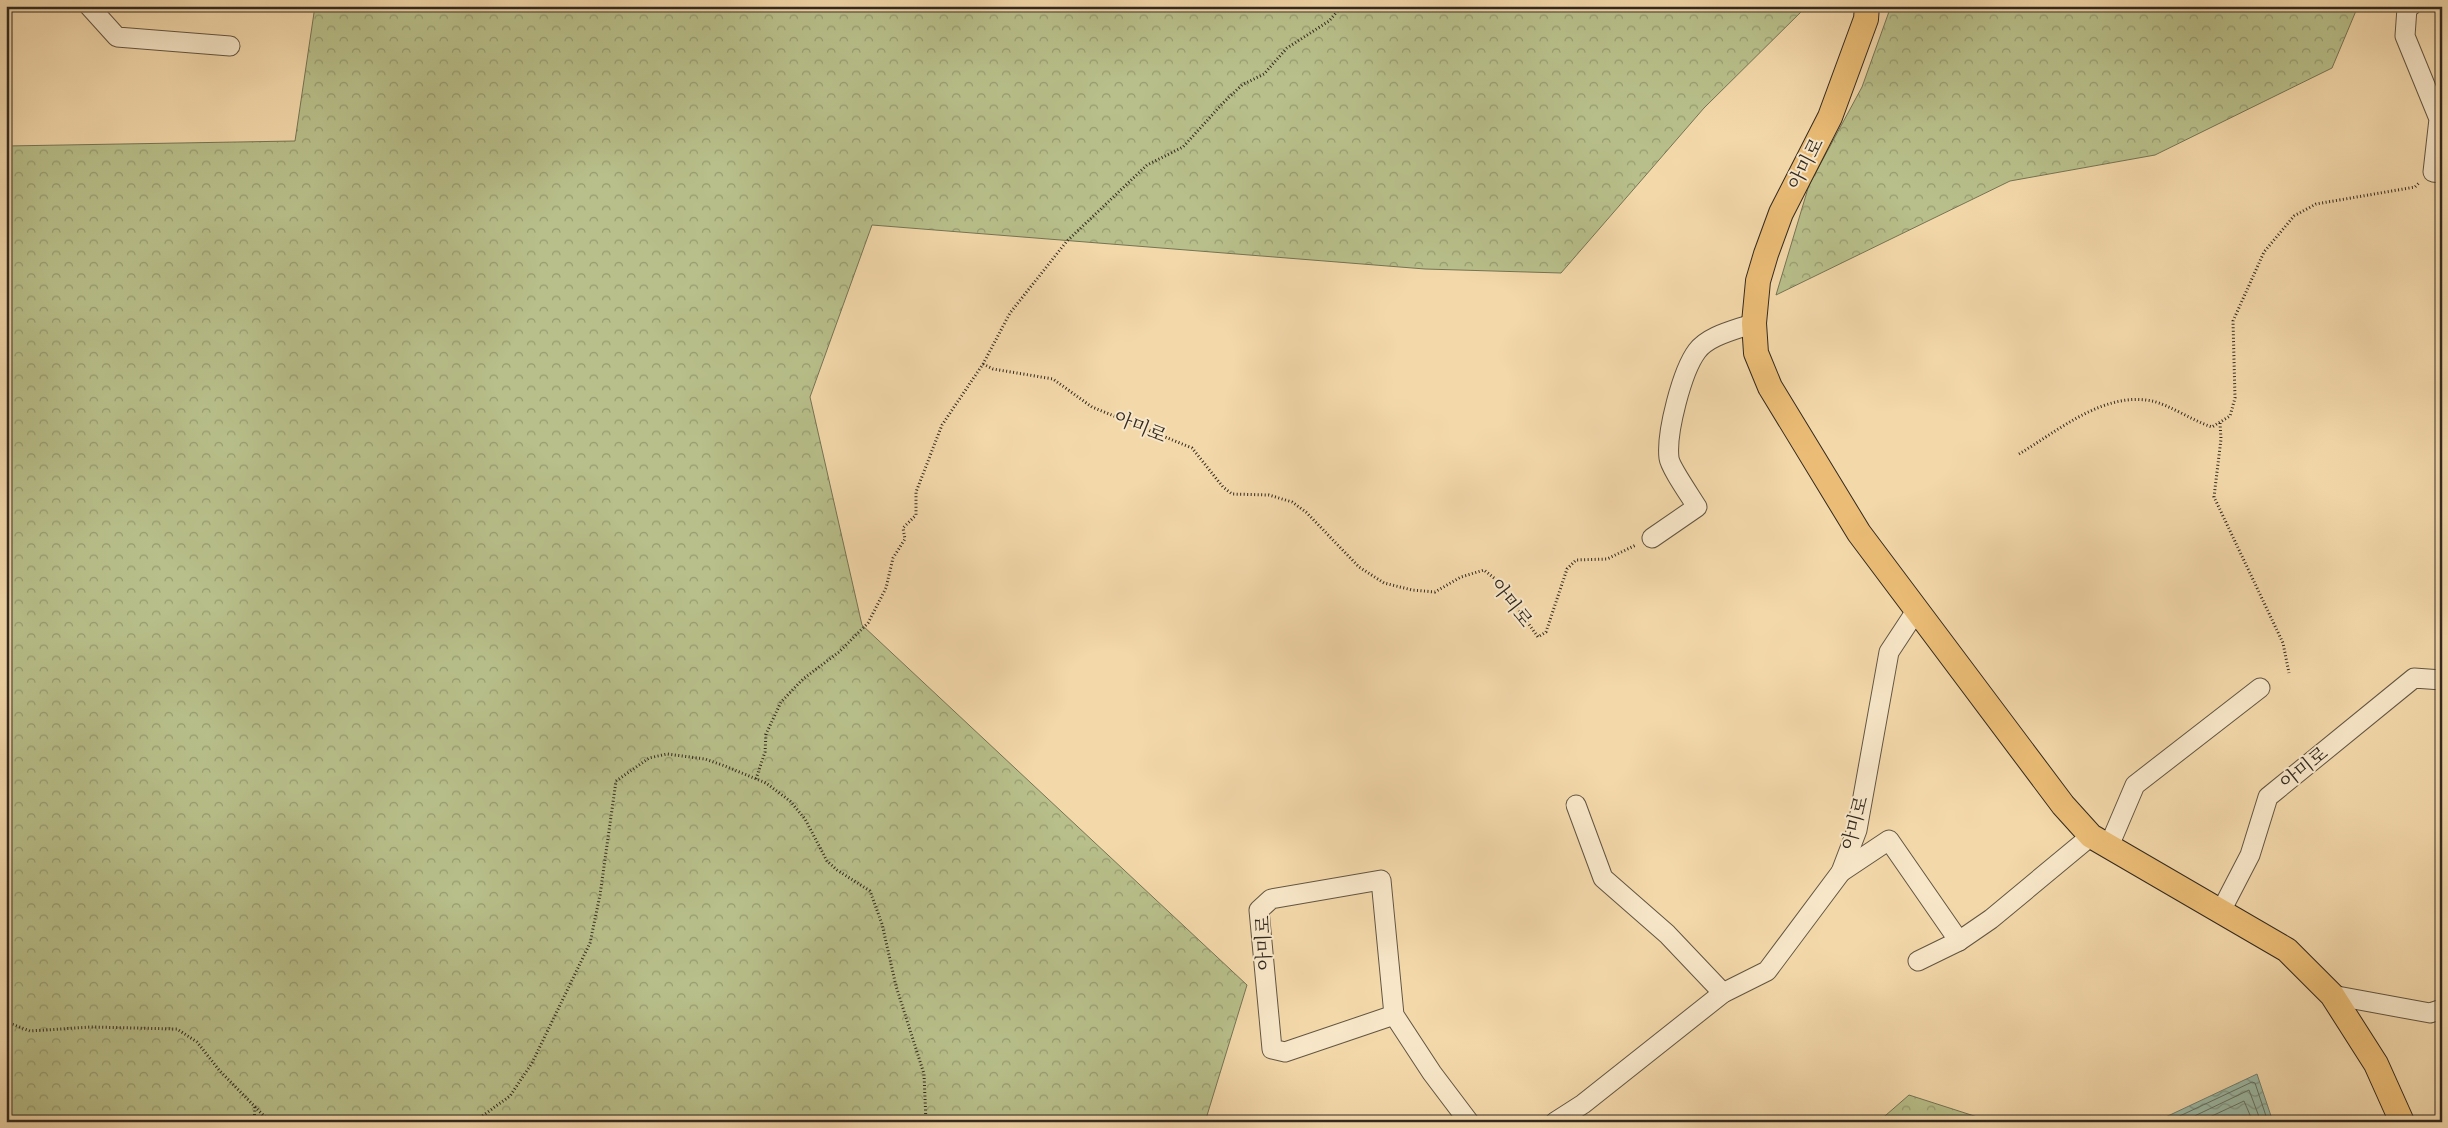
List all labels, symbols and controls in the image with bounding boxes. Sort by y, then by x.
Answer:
street label: 아미로 [1783,134,1829,194]
street label: 아미로 [1110,406,1170,448]
street label: 아미로 [1485,574,1537,632]
street label: 아미로 [2275,741,2333,795]
street label: 아미로 [1836,793,1874,853]
street label: 아미로 [1251,915,1277,971]

